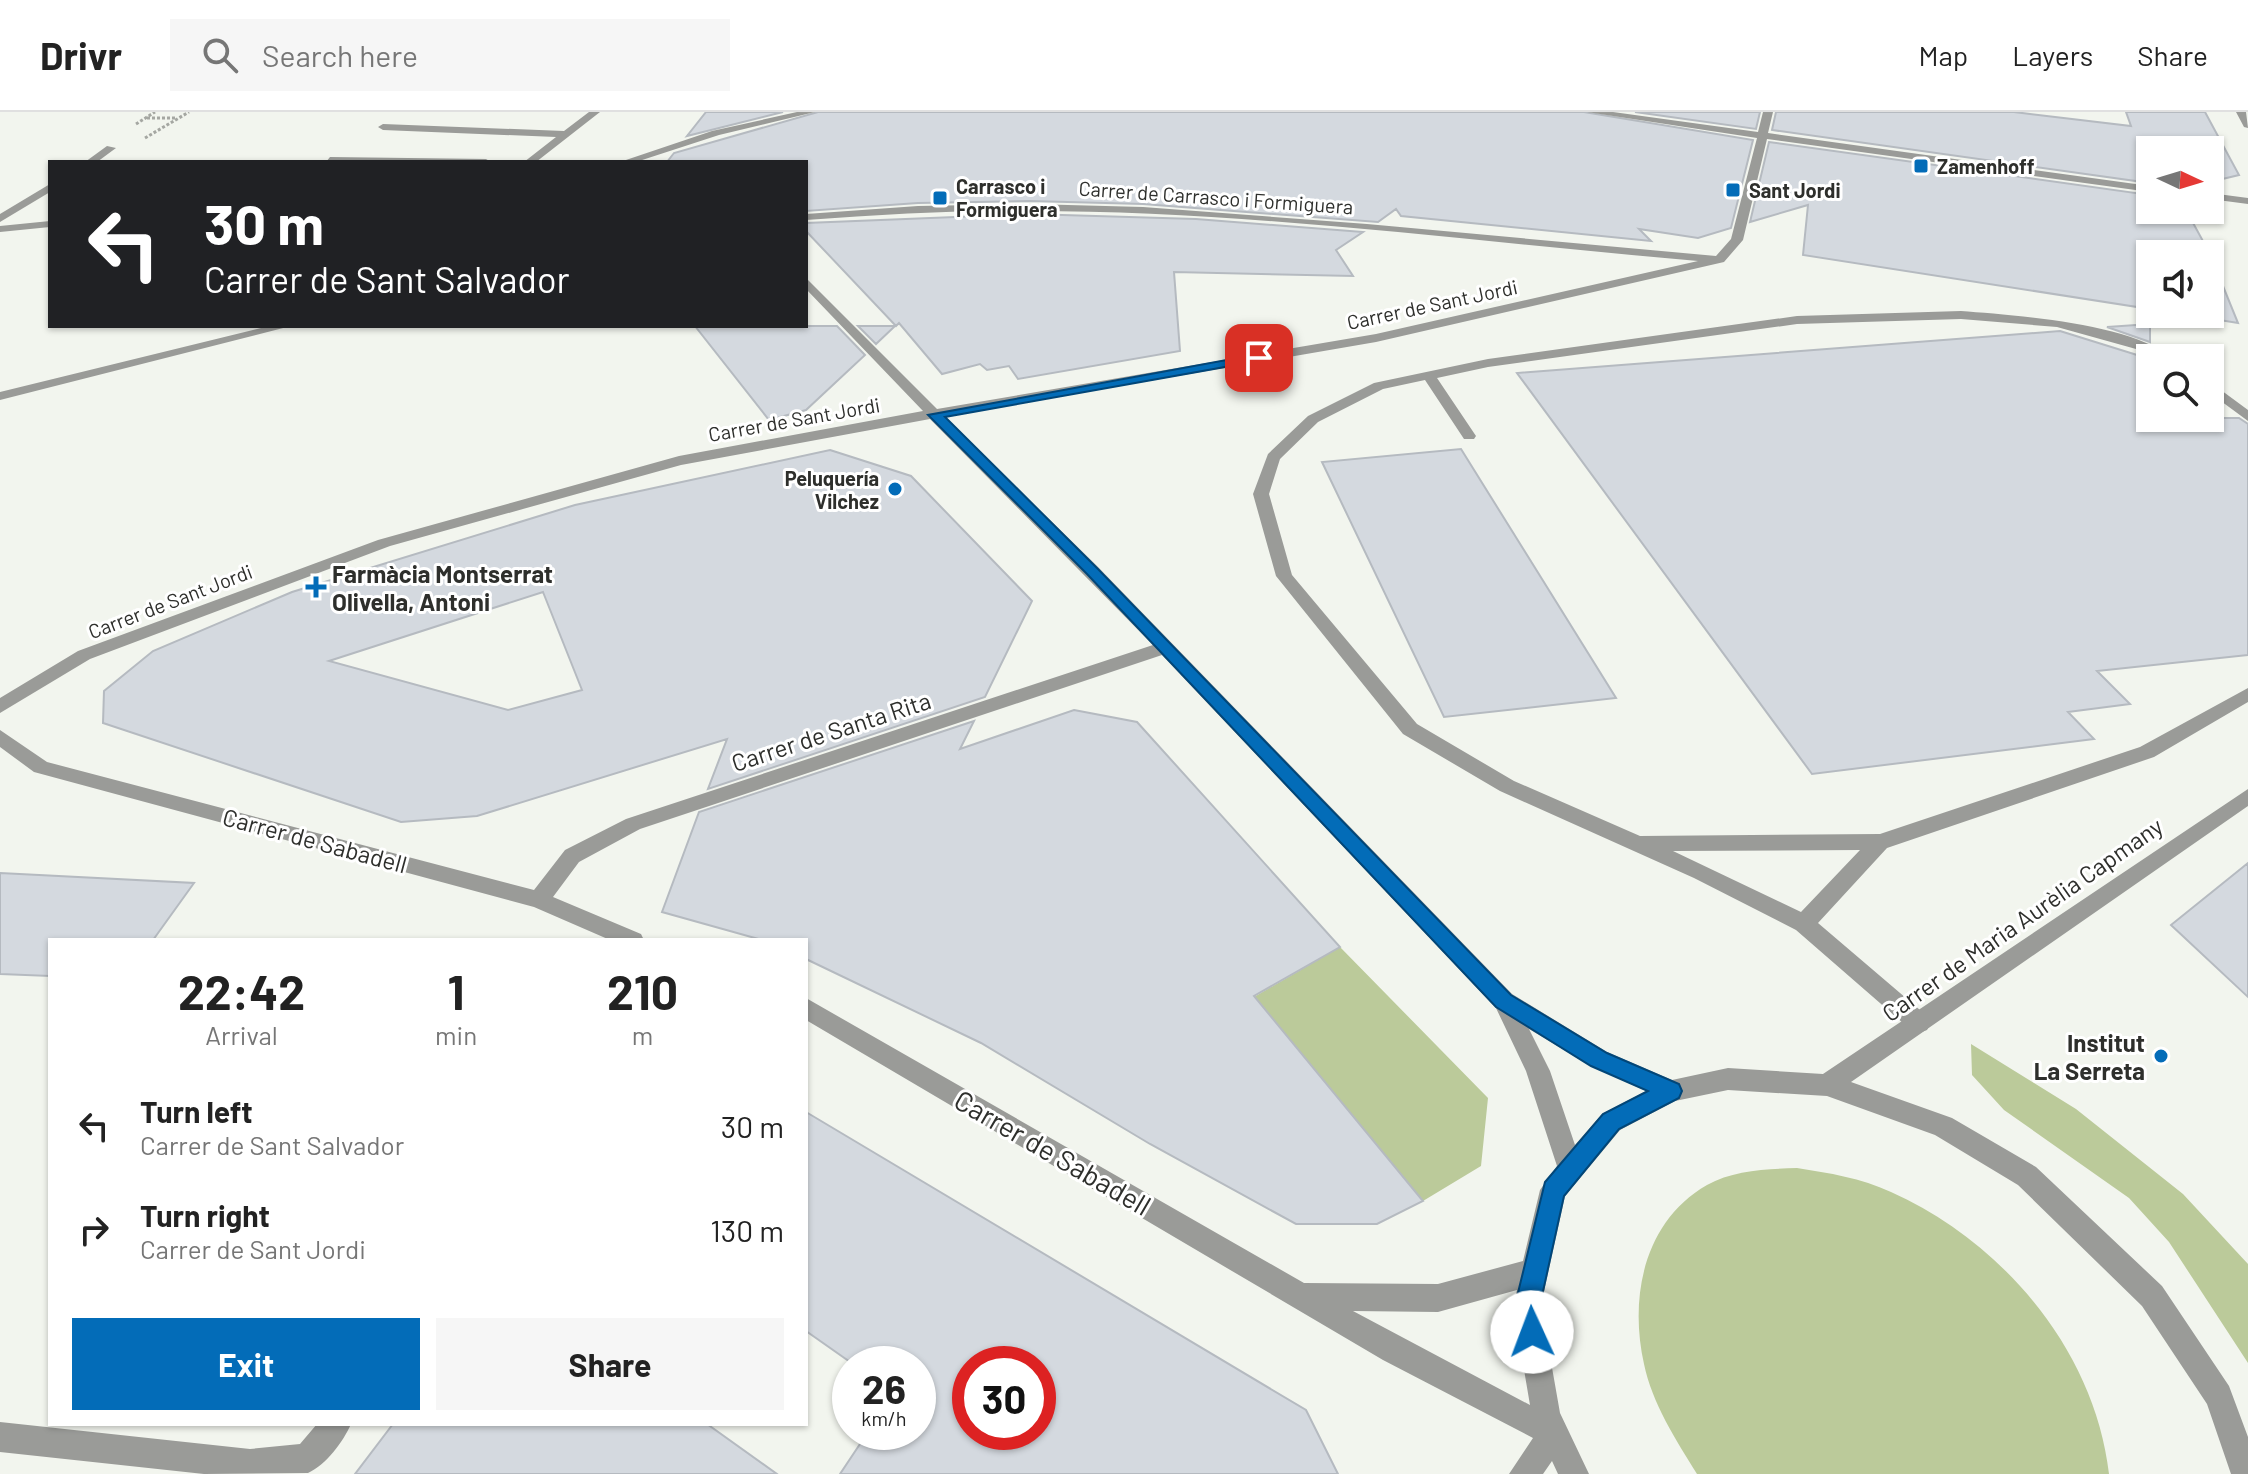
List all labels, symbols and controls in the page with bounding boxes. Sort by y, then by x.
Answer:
search box [170,19,730,91]
text: Drivr [40,32,122,78]
icon: search [198,33,242,77]
text: Search here [262,37,418,73]
text: Map [1918,38,1968,72]
text: Layers [2012,38,2093,72]
text: Share [2137,38,2208,72]
north arrow [2136,136,2224,224]
map controls [2136,136,2224,432]
place label: Zamenhoff [1937,154,2035,178]
marker: Zamenhoff [1912,157,1930,175]
place label: Carrasco i Formiguera [956,174,1058,221]
street label: Carrer de Carrasco i Formiguera [1078,175,1354,219]
place label: Sant Jordi [1749,178,1841,202]
marker: Sant Jordi [1724,181,1742,199]
text: 30 m [204,189,324,256]
marker: Carrasco i Formiguera [931,189,949,207]
icon: left [72,192,176,296]
button: sound [2136,240,2224,328]
text: Carrer de Sant Salvador [204,257,570,300]
street label: Carrer de Sant Jordi [1345,274,1519,334]
pin [1225,324,1293,392]
icon: arrive [1237,336,1281,380]
button: search [2136,344,2224,432]
street label: Carrer de Sant Jordi [706,392,882,446]
place label: Peluquería Vilchez [785,466,879,513]
marker: Peluquería Vilchez [886,480,904,498]
street label: Carrer de Sant Jordi [85,559,255,643]
place label: Farmàcia Montserrat Olivella, Antoni [332,559,553,616]
marker: Farmàcia Montserrat Olivella, Antoni [307,578,325,596]
street label: Carrer de Santa Rita [728,685,934,777]
street label: Carrer de Sabadell [220,801,410,879]
street label: Carrer de Maria Aurèlia Capmany [1876,811,2168,1027]
text: 22:42 [178,962,305,1020]
text: 1 [448,962,465,1020]
text: 210 [607,962,678,1020]
text: Arrival [205,1019,278,1050]
text: min [435,1019,477,1050]
text: m [632,1019,653,1050]
place label: Institut La Serreta [2034,1028,2145,1085]
marker: Institut La Serreta [2152,1047,2170,1065]
street label: Carrer de Sabadell [949,1082,1157,1222]
text: Turn left [140,1093,253,1129]
icon: left [72,1104,116,1148]
text: 30 m [721,1108,784,1144]
text: Carrer de Sant Salvador [140,1129,404,1160]
text: Turn right [140,1197,270,1233]
icon: right [72,1208,116,1252]
text: 130 m [710,1212,784,1248]
text: Carrer de Sant Jordi [140,1233,366,1264]
position arrow [1490,1290,1574,1374]
button: Exit [72,1318,420,1410]
button: Share [436,1318,784,1410]
speed limit sign: 30 [952,1346,1056,1450]
text: 26 [862,1364,906,1412]
text: km/h [861,1406,907,1430]

